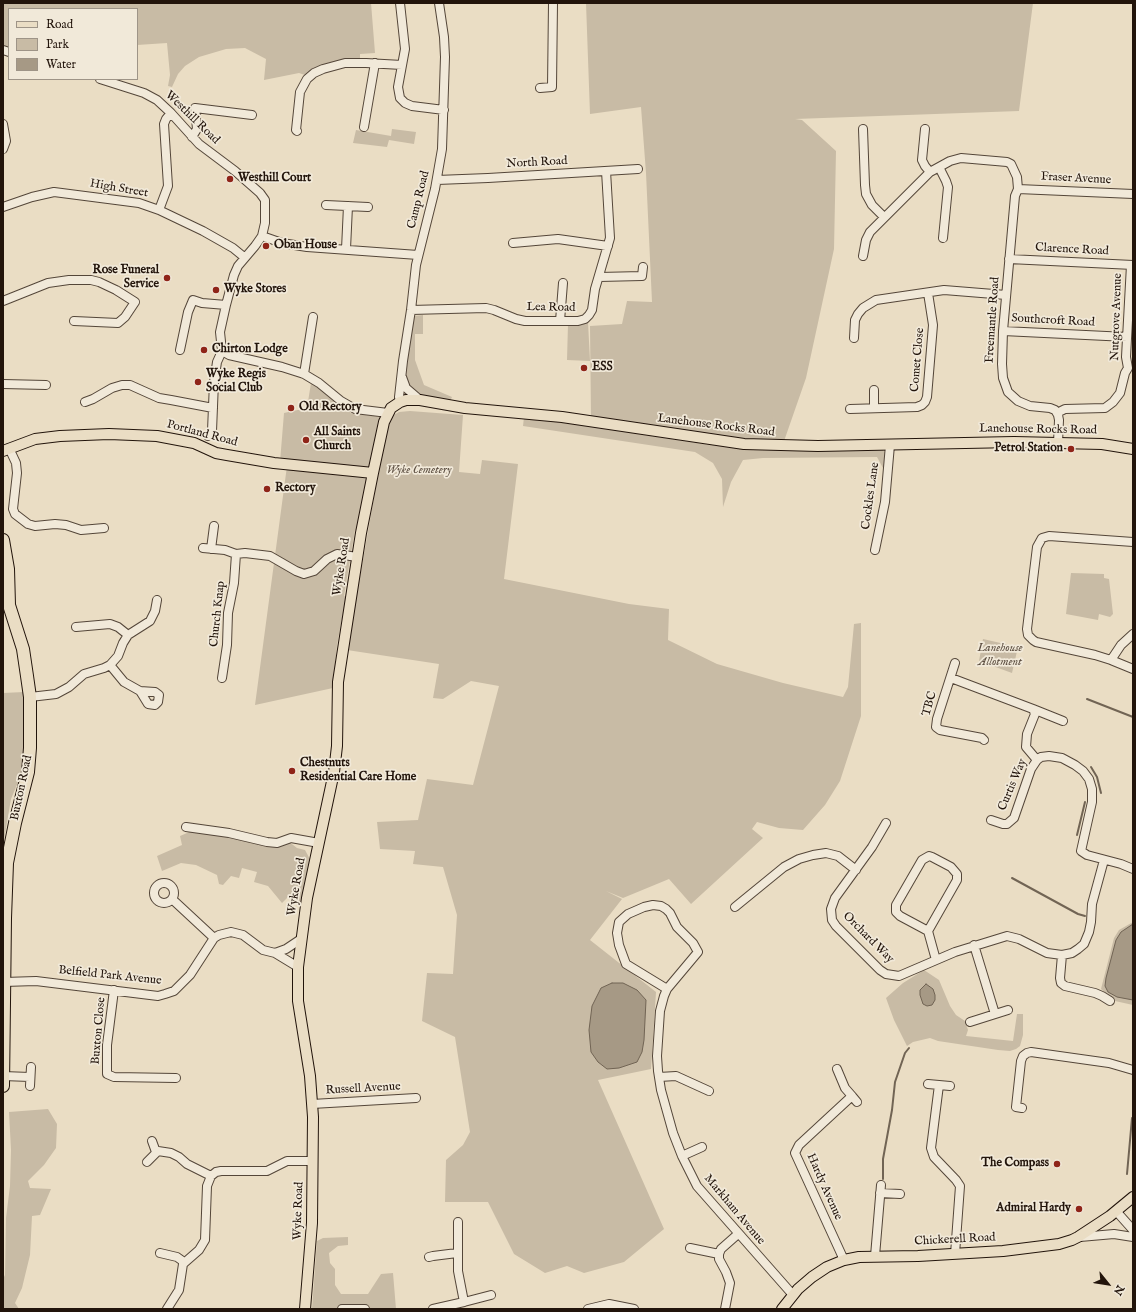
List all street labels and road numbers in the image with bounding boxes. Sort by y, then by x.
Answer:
street label: Westhill Road [162,88,222,148]
street label: North Road [506,154,568,172]
street label: Camp Road [405,169,433,231]
street label: Fraser Avenue [1040,170,1112,188]
street label: High Street [89,177,149,201]
street label: Clarence Road [1035,241,1109,259]
street label: Nutgrove Avenue [1108,273,1126,361]
street label: Freemantle Road [983,276,1003,364]
street label: Lea Road [526,300,576,316]
street label: Southcroft Road [1011,312,1095,330]
street label: Comet Close [908,327,928,393]
street label: Lanehouse Rocks Road [657,412,775,440]
street label: Portland Road [165,418,239,450]
street label: Lanehouse Rocks Road [979,422,1097,438]
street label: Cockles Lane [859,461,883,531]
street label: Wyke Road [330,537,354,597]
street label: Church Knap [207,580,229,648]
street label: TBC [920,690,940,718]
street label: Buxton Road [8,754,36,822]
street label: Curtis Way [996,757,1030,813]
street label: Wyke Road [285,857,309,917]
street label: Orchard Way [840,910,896,966]
street label: Belfield Park Avenue [58,963,162,989]
street label: Buxton Close [89,997,109,1065]
street label: Russell Avenue [325,1080,401,1098]
street label: Hardy Avenue [803,1151,845,1223]
street label: Markham Avenue [700,1172,768,1248]
street label: Wyke Road [291,1181,307,1241]
street label: Chickerell Road [914,1231,996,1249]

